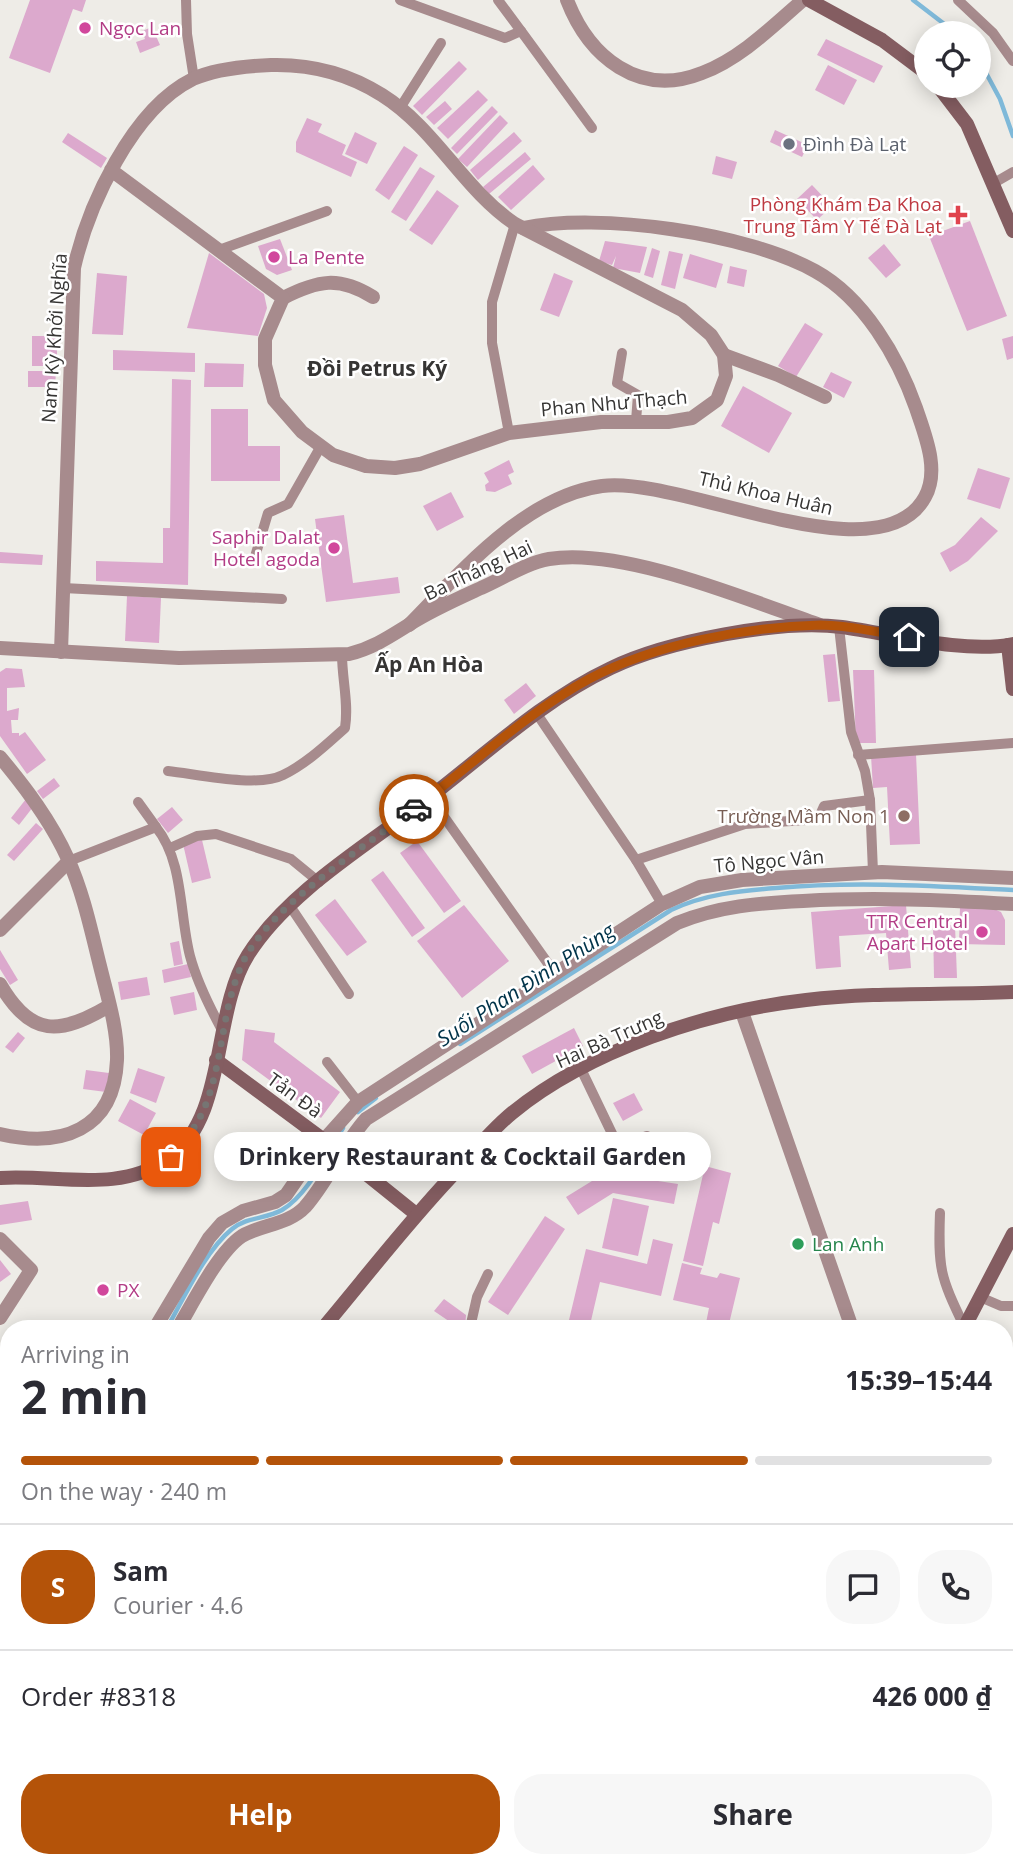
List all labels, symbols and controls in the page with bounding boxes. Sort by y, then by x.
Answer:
place label: Ngọc Lan [99,15,181,41]
marker: Ngọc Lan [77,20,93,36]
map controls [914,21,991,98]
button: locate [914,21,991,98]
place label: Đình Đà Lạt [803,131,907,157]
marker: Đình Đà Lạt [781,136,797,152]
place label: Phòng Khám Đa Khoa Trung Tâm Y Tế Đà Lạt [744,191,942,239]
marker: Phòng Khám Đa Khoa Trung Tâm Y Tế Đà Lạt [948,205,968,225]
place label: La Pente [288,244,365,270]
marker: La Pente [266,249,282,265]
street label: Nam Kỳ Khởi Nghĩa [35,252,73,424]
district label: Đồi Petrus Ký [307,354,447,382]
street label: Phan Như Thạch [540,384,688,422]
street label: Thủ Khoa Huân [696,465,836,521]
place label: Saphir Dalat Hotel agoda [212,524,320,572]
street label: Ba Tháng Hai [420,534,536,606]
marker: Saphir Dalat Hotel agoda [326,540,342,556]
pin [879,607,939,667]
icon: home [890,618,928,656]
district label: Ấp An Hòa [375,650,483,678]
courier [379,774,449,844]
icon: car [395,790,433,828]
place label: Trường Mầm Non 1 [717,803,890,829]
marker: Trường Mầm Non 1 [896,808,912,824]
street label: Tô Ngọc Vân [713,843,825,879]
place label: TTR Central Apart Hotel [866,908,968,956]
water label: Suối Phan Đình Phùng [431,916,621,1052]
marker: TTR Central Apart Hotel [974,924,990,940]
street label: Hai Bà Trưng [551,1004,667,1074]
street label: Tản Đà [262,1066,328,1124]
pin [141,1127,201,1187]
callout: Drinkery Restaurant & Cocktail Garden [213,1132,710,1182]
icon: bag [152,1138,190,1176]
text: Drinkery Restaurant & Cocktail Garden [239,1140,686,1172]
place label: Lan Anh [812,1231,884,1257]
marker: Lan Anh [790,1236,806,1252]
place label: PX [117,1277,139,1303]
marker: PX [95,1282,111,1298]
text: Arriving in [21,1338,130,1370]
text: 15:39–15:44 [845,1362,992,1398]
text: 2 min [21,1365,149,1427]
text: On the way · 240 m [21,1475,227,1507]
button: chat [826,1550,900,1624]
button: phone [918,1550,992,1624]
text: Sam [113,1553,169,1589]
text: S [51,1569,65,1605]
text: Courier · 4.6 [113,1589,243,1621]
text: Order #8318 [21,1678,176,1714]
text: 426 000 ₫ [872,1678,992,1714]
button: Help [21,1774,500,1854]
button: Share [514,1774,992,1854]

